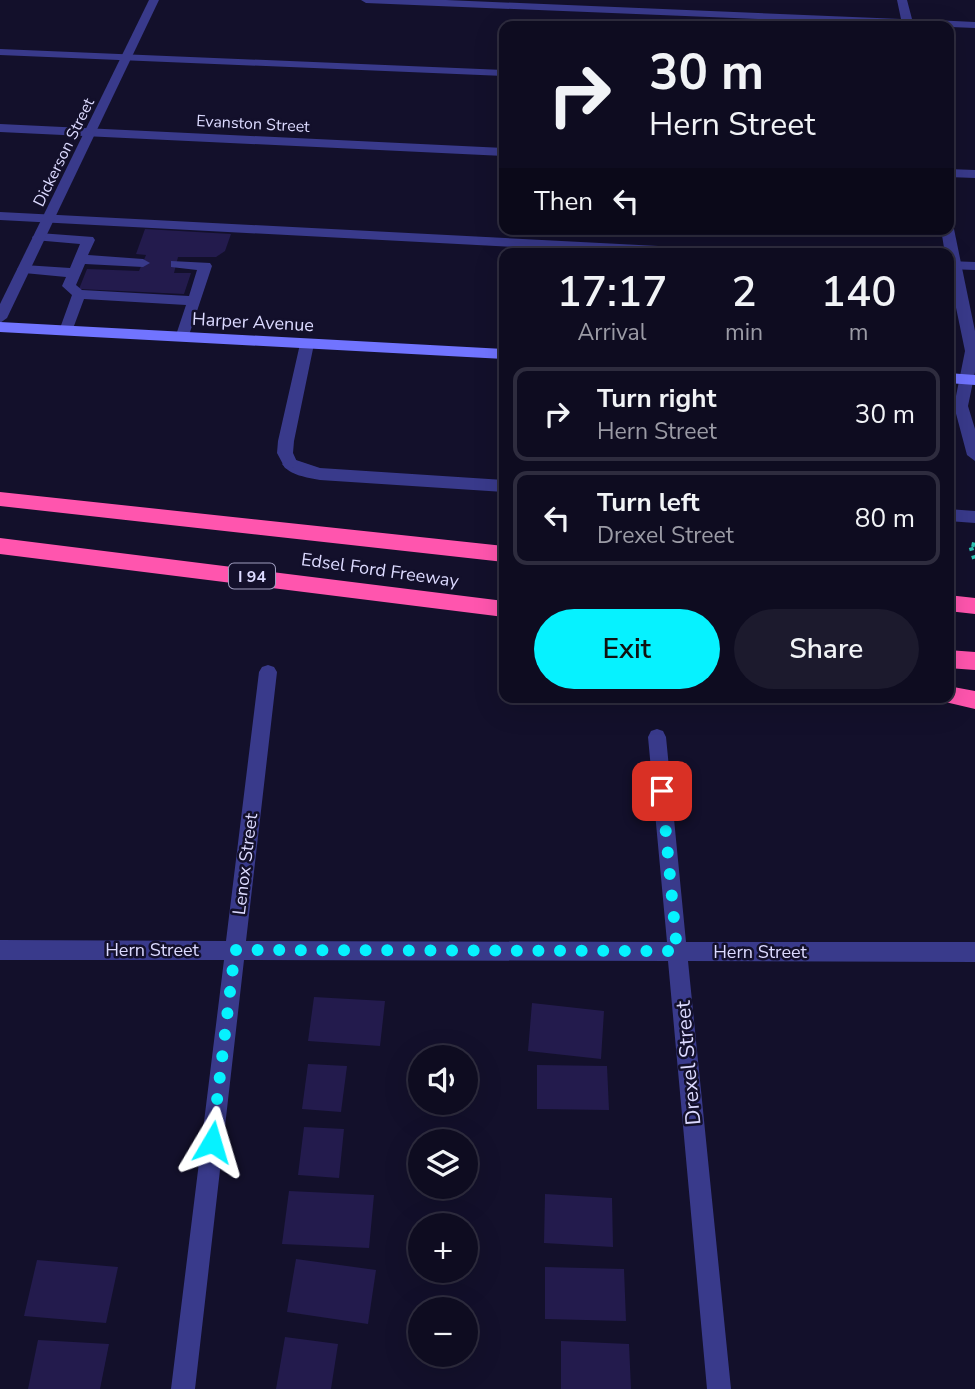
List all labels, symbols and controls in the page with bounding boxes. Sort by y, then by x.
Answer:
text: 30 m [649,39,764,106]
icon: right [534,49,625,140]
street label: Dickerson Street [28,94,100,210]
text: Hern Street [649,103,816,146]
street label: Evanston Street [196,110,311,138]
icon: left [607,182,645,220]
text: Then [534,184,593,219]
text: 17:17 [557,264,667,321]
text: 2 [731,264,757,321]
text: 140 [821,264,896,321]
street label: Harper Avenue [191,307,315,337]
text: Arrival [577,317,647,348]
text: min [725,317,763,348]
text: m [849,317,868,348]
text: Turn right [597,381,716,416]
icon: right [538,395,576,433]
text: 30 m [855,397,915,432]
text: Hern Street [597,416,717,447]
text: Turn left [597,485,700,520]
icon: left [538,499,576,537]
text: 80 m [855,501,915,536]
text: Drexel Street [597,520,734,551]
street label: Edsel Ford Freeway [300,547,461,593]
road number: I 94 [229,564,275,589]
button: Exit [534,609,720,689]
button: Share [734,609,919,689]
pin [632,761,692,821]
icon: arrive [643,772,681,810]
street label: Lenox Street [227,811,263,916]
street label: Hern Street [105,938,200,962]
street label: Hern Street [713,940,808,964]
street label: Drexel Street [669,999,707,1126]
map controls [408,1045,478,1367]
button: sound [408,1045,478,1115]
position arrow [175,1105,249,1179]
button: layers [408,1129,478,1199]
button: + [408,1213,478,1283]
button: − [408,1297,478,1367]

